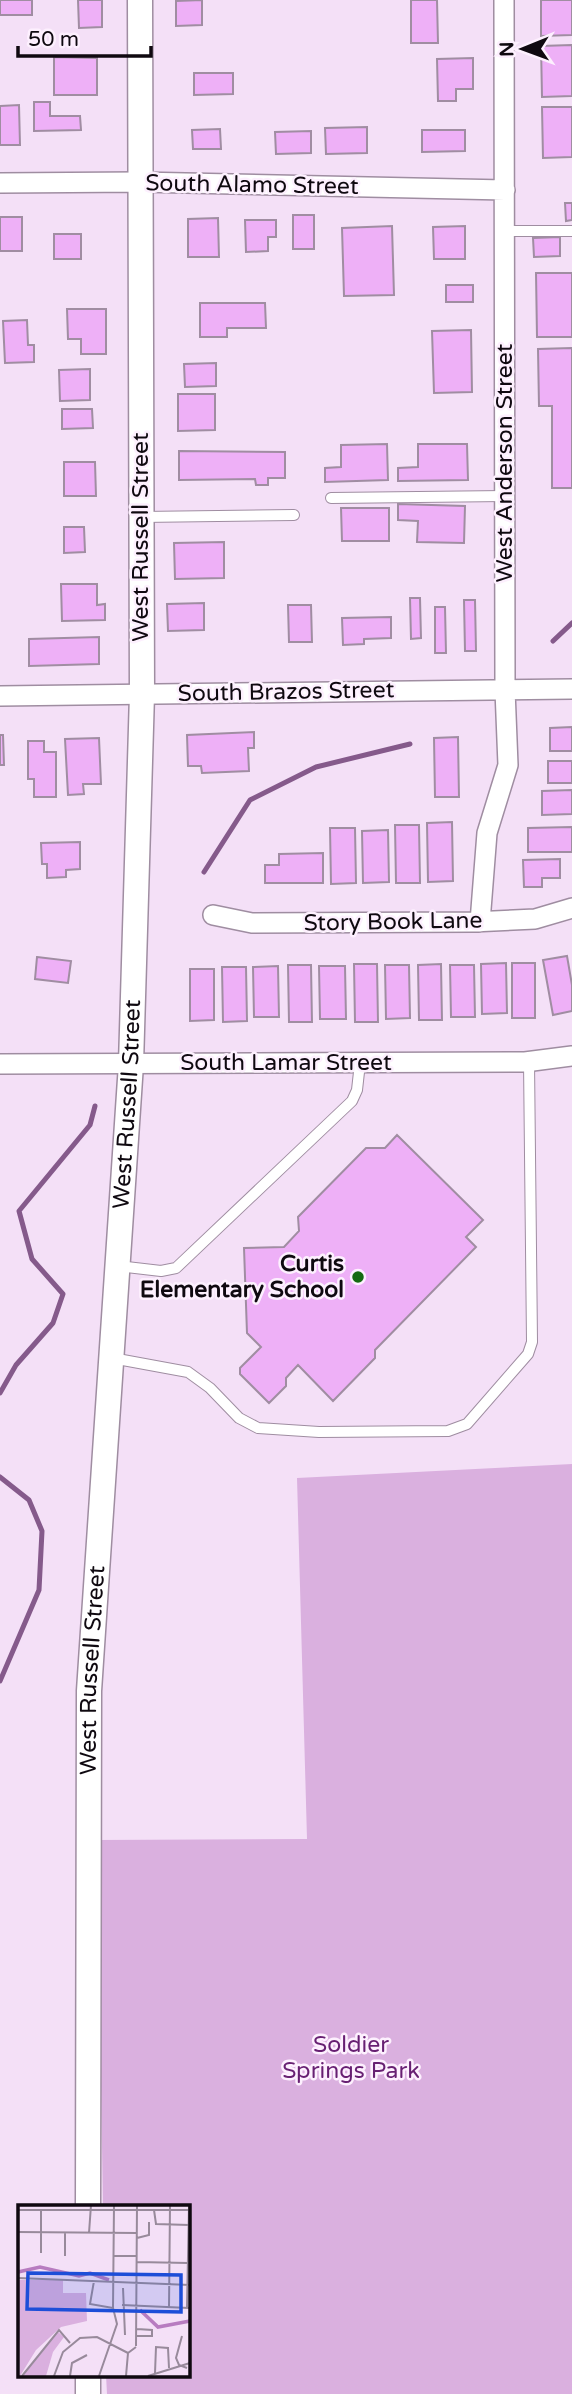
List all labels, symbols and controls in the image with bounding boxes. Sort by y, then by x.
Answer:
scale bar [18,14,150,58]
north arrow [488,14,558,84]
text: 50 m [28,27,79,52]
text: N [496,41,518,57]
street label: South Alamo Street [145,169,359,201]
street label: West Anderson Street [491,343,519,583]
street label: West Russell Street [127,432,155,642]
street label: South Brazos Street [177,676,395,708]
street label: Story Book Lane [303,906,483,938]
street label: West Russell Street [107,999,147,1210]
street label: South Lamar Street [180,1049,392,1077]
place label: Curtis Elementary School [140,1250,344,1304]
marker: Curtis Elementary School [350,1269,366,1285]
street label: West Russell Street [75,1564,111,1775]
park label: Soldier Springs Park [282,2031,420,2085]
inset map [18,2205,189,2376]

